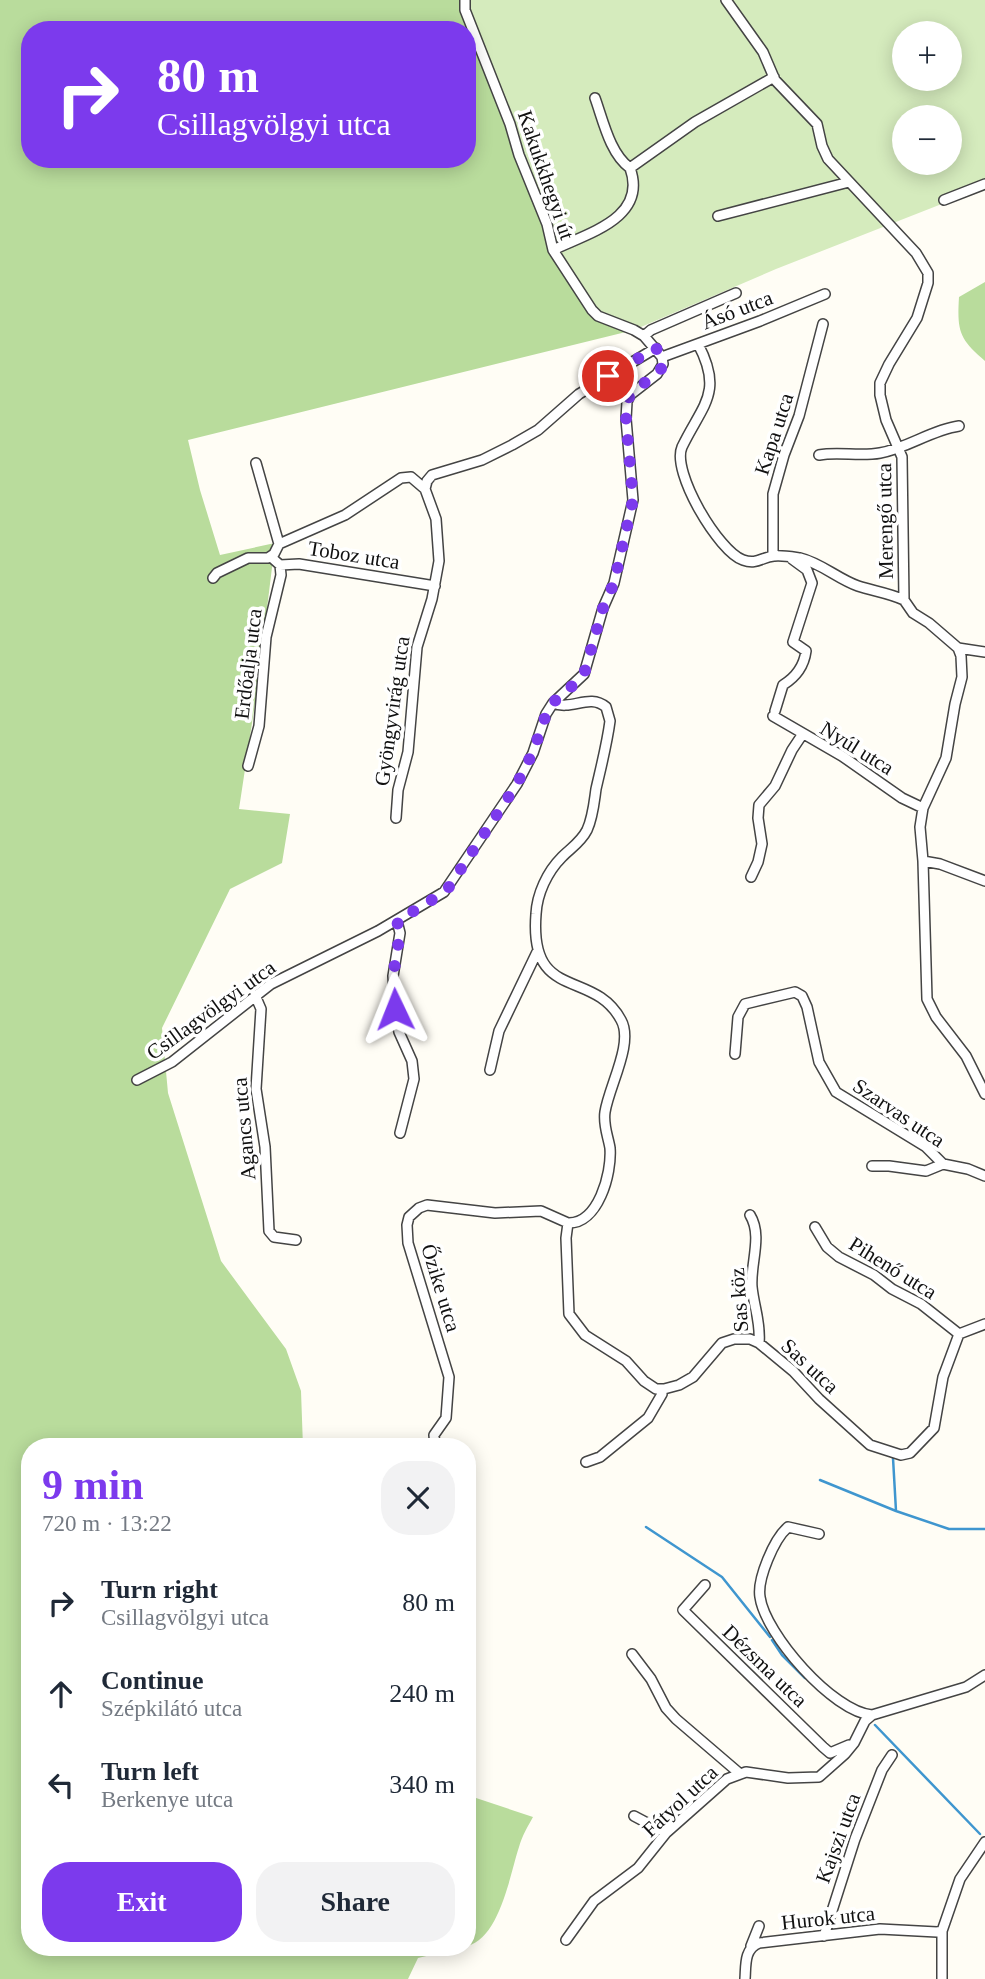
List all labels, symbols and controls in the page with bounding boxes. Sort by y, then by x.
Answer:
map controls [892,21,962,175]
button: + [892,21,962,91]
text: 80 m [157,48,259,103]
icon: right [42,49,133,140]
button: − [892,105,962,175]
text: Csillagvölgyi utca [157,106,391,142]
street label: Kakukkhegyi út [513,107,579,243]
street label: Ásó utca [698,285,777,334]
pin [578,346,638,406]
icon: arrive [589,357,627,395]
street label: Kapa utca [750,389,799,478]
street label: Merengő utca [872,462,898,579]
street label: Toboz utca [306,536,402,574]
street label: Erdőalja utca [229,607,267,721]
street label: Gyöngyvirág utca [370,634,414,787]
street label: Nyúl utca [816,716,899,780]
street label: Csillagvölgyi utca [142,955,281,1065]
position arrow [358,972,432,1046]
street label: Szarvas utca [849,1074,950,1153]
street label: Agancs utca [227,1076,260,1181]
street label: Pihenő utca [845,1232,942,1305]
street label: Őzike utca [416,1241,466,1335]
street label: Sas köz [725,1267,753,1333]
street label: Sas utca [776,1334,844,1399]
button: close [381,1461,455,1535]
text: 9 min [42,1462,144,1508]
text: 720 m · 13:22 [42,1511,172,1536]
text: Turn right [101,1575,218,1604]
icon: right [42,1584,80,1622]
text: 80 m [402,1588,455,1617]
text: Csillagvölgyi utca [101,1605,269,1630]
street label: Dézsma utca [718,1620,813,1713]
text: Continue [101,1666,204,1695]
icon: ahead [42,1675,80,1713]
text: 240 m [389,1679,455,1708]
text: Szépkilátó utca [101,1696,242,1721]
text: Turn left [101,1757,199,1786]
street label: Fátyol utca [637,1760,723,1842]
icon: left [42,1766,80,1804]
text: 340 m [389,1770,455,1799]
text: Berkenye utca [101,1787,233,1812]
street label: Kajszi utca [811,1789,866,1886]
button: Exit [42,1862,242,1942]
button: Share [256,1862,455,1942]
street label: Hurok utca [780,1901,877,1935]

